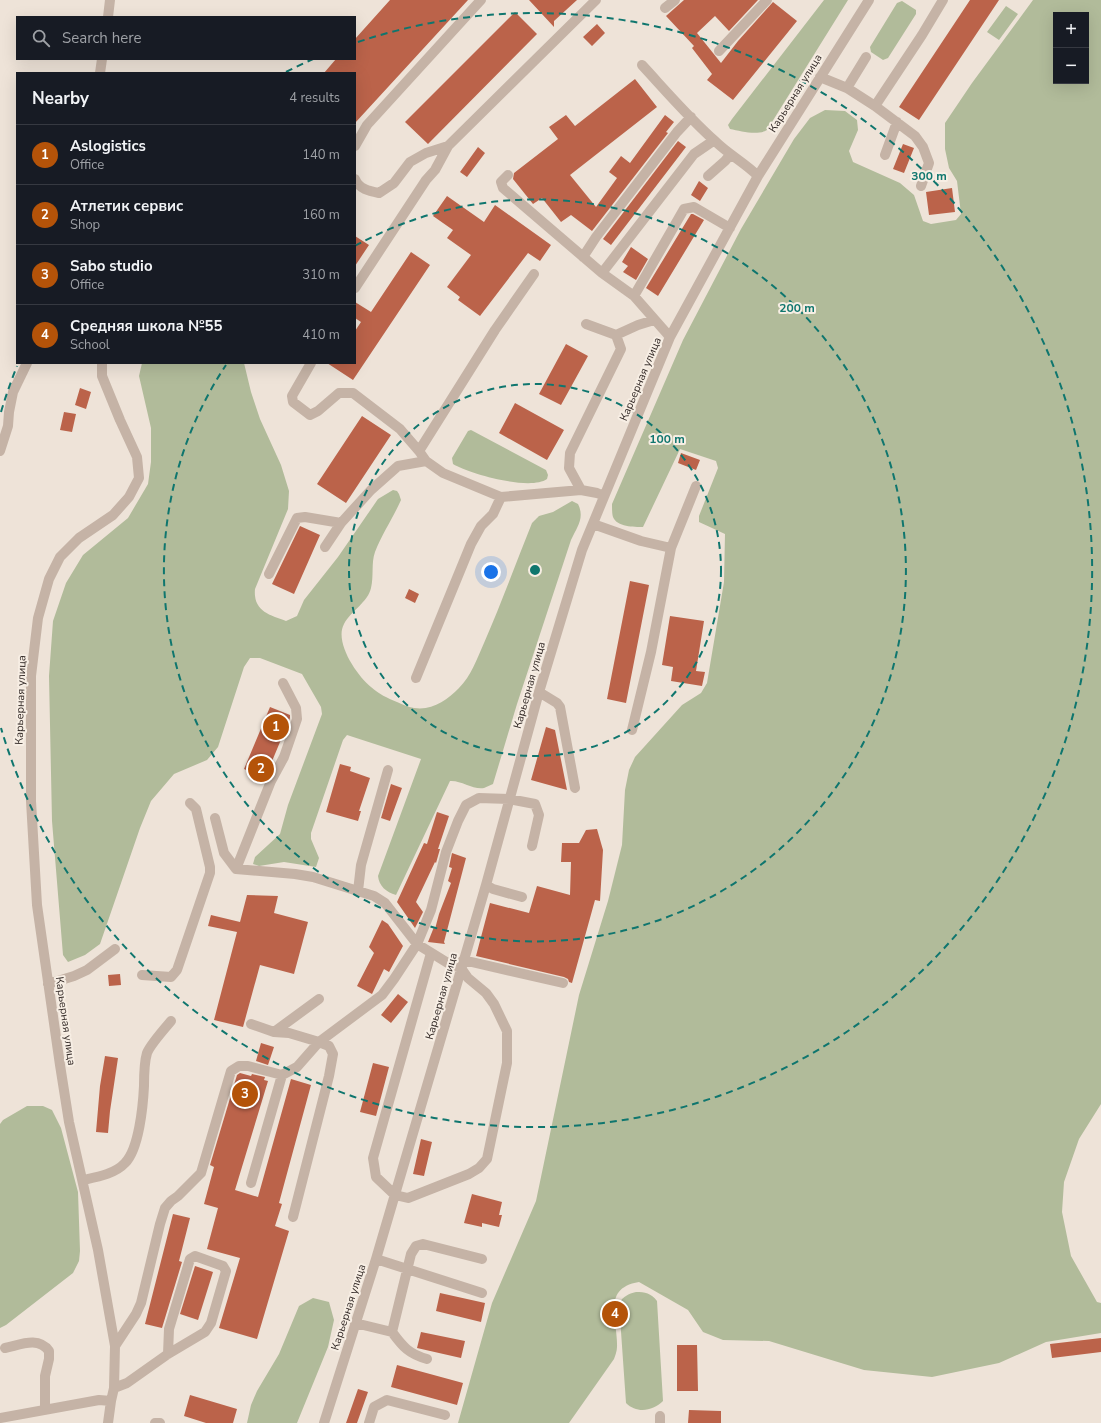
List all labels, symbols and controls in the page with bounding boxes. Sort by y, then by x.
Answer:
map controls [1053,12,1089,84]
button: + [1053,12,1089,48]
search box [16,16,356,60]
icon: search [30,27,52,49]
text: Search here [62,28,142,48]
button: − [1053,48,1089,84]
street label: Карьерная улица [765,51,826,135]
text: Nearby [32,87,89,110]
text: 4 results [289,89,340,107]
text: Aslogistics [70,136,146,156]
text: 1 [41,146,49,164]
text: 140 m [302,146,340,164]
text: Office [70,156,104,174]
text: 300 m [911,168,947,184]
text: Атлетик сервис [70,196,183,216]
text: 2 [41,206,49,224]
text: 160 m [302,206,340,224]
text: Shop [70,216,100,234]
text: Sabo studio [70,256,153,276]
text: 3 [41,266,49,284]
text: 310 m [302,266,340,284]
text: Office [70,276,104,294]
text: 200 m [779,300,815,316]
text: Средняя школа №55 [70,316,223,336]
text: 4 [41,326,49,344]
text: 410 m [302,326,340,344]
street label: Карьерная улица [616,335,665,423]
text: School [70,336,110,354]
text: 100 m [649,431,685,447]
your location [481,562,501,582]
centre of rings [528,563,542,577]
street label: Карьерная улица [510,640,549,730]
street label: Карьерная улица [11,655,30,745]
pin: 1 [263,712,289,742]
pin: 2 [248,754,274,784]
street label: Карьерная улица [422,951,461,1041]
street label: Карьерная улица [52,976,79,1067]
pin: 3 [232,1079,258,1109]
street label: Карьерная улица [327,1262,369,1352]
pin: 4 [602,1299,628,1329]

